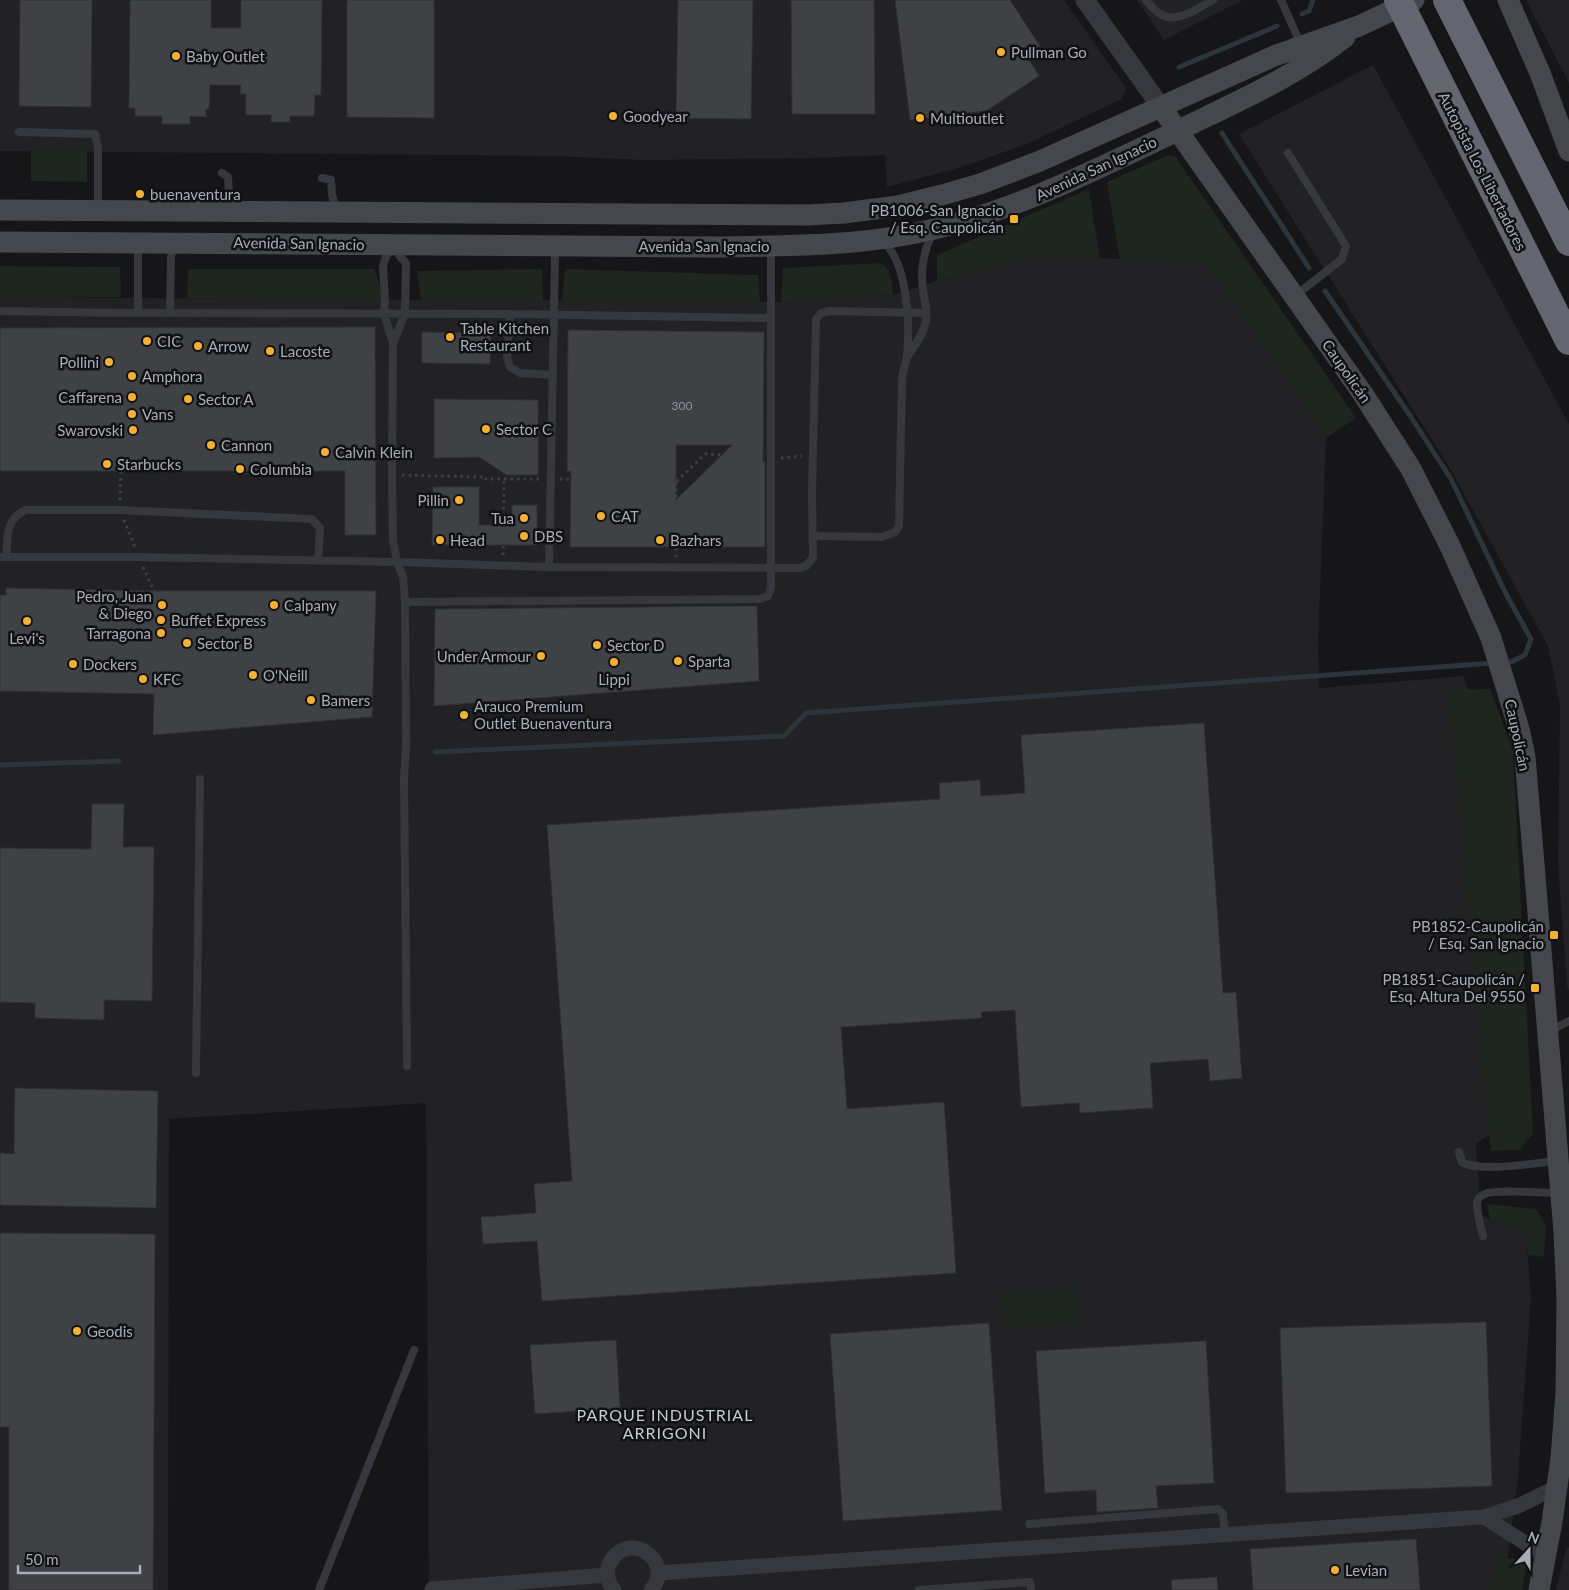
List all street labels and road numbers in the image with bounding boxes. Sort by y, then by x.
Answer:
street label: Autopista Los Libertadores [1435,89,1531,253]
street label: Avenida San Ignacio [1033,132,1159,204]
street label: Avenida San Ignacio [233,233,365,253]
street label: Avenida San Ignacio [638,237,770,255]
street label: Caupolicán [1319,336,1375,406]
street label: Caupolicán [1502,697,1534,773]

